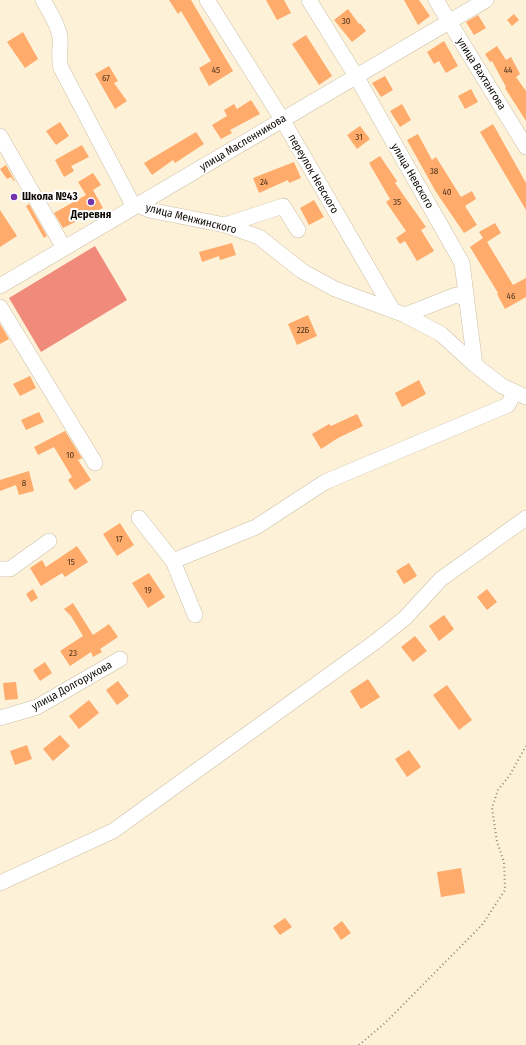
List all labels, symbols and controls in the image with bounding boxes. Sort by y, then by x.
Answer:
house number: 30 [342,16,350,26]
street label: улица Вахтангова [454,36,508,112]
house number: 45 [212,65,220,75]
house number: 44 [504,65,512,75]
house number: 67 [102,73,110,83]
street label: улица Масленникова [197,112,289,174]
street label: переулок Невского [285,132,341,216]
house number: 31 [355,132,363,142]
street label: улица Невского [388,141,436,211]
house number: 38 [430,166,438,176]
house number: 24 [260,177,268,187]
house number: 40 [442,187,452,197]
place label: Школа №43 [22,190,78,204]
marker: Школа №43 [9,192,19,202]
marker: Деревня [86,197,96,207]
house number: 35 [393,197,401,207]
street label: улица Менжинского [144,201,238,237]
place label: Деревня [71,208,111,222]
house number: 46 [507,291,515,301]
house number: 22Б [297,325,309,335]
house number: 10 [66,450,74,460]
house number: 8 [22,478,26,488]
house number: 17 [115,534,123,544]
house number: 15 [67,557,75,567]
house number: 19 [144,585,152,595]
house number: 23 [69,648,77,658]
street label: улица Долгорукова [30,658,114,714]

